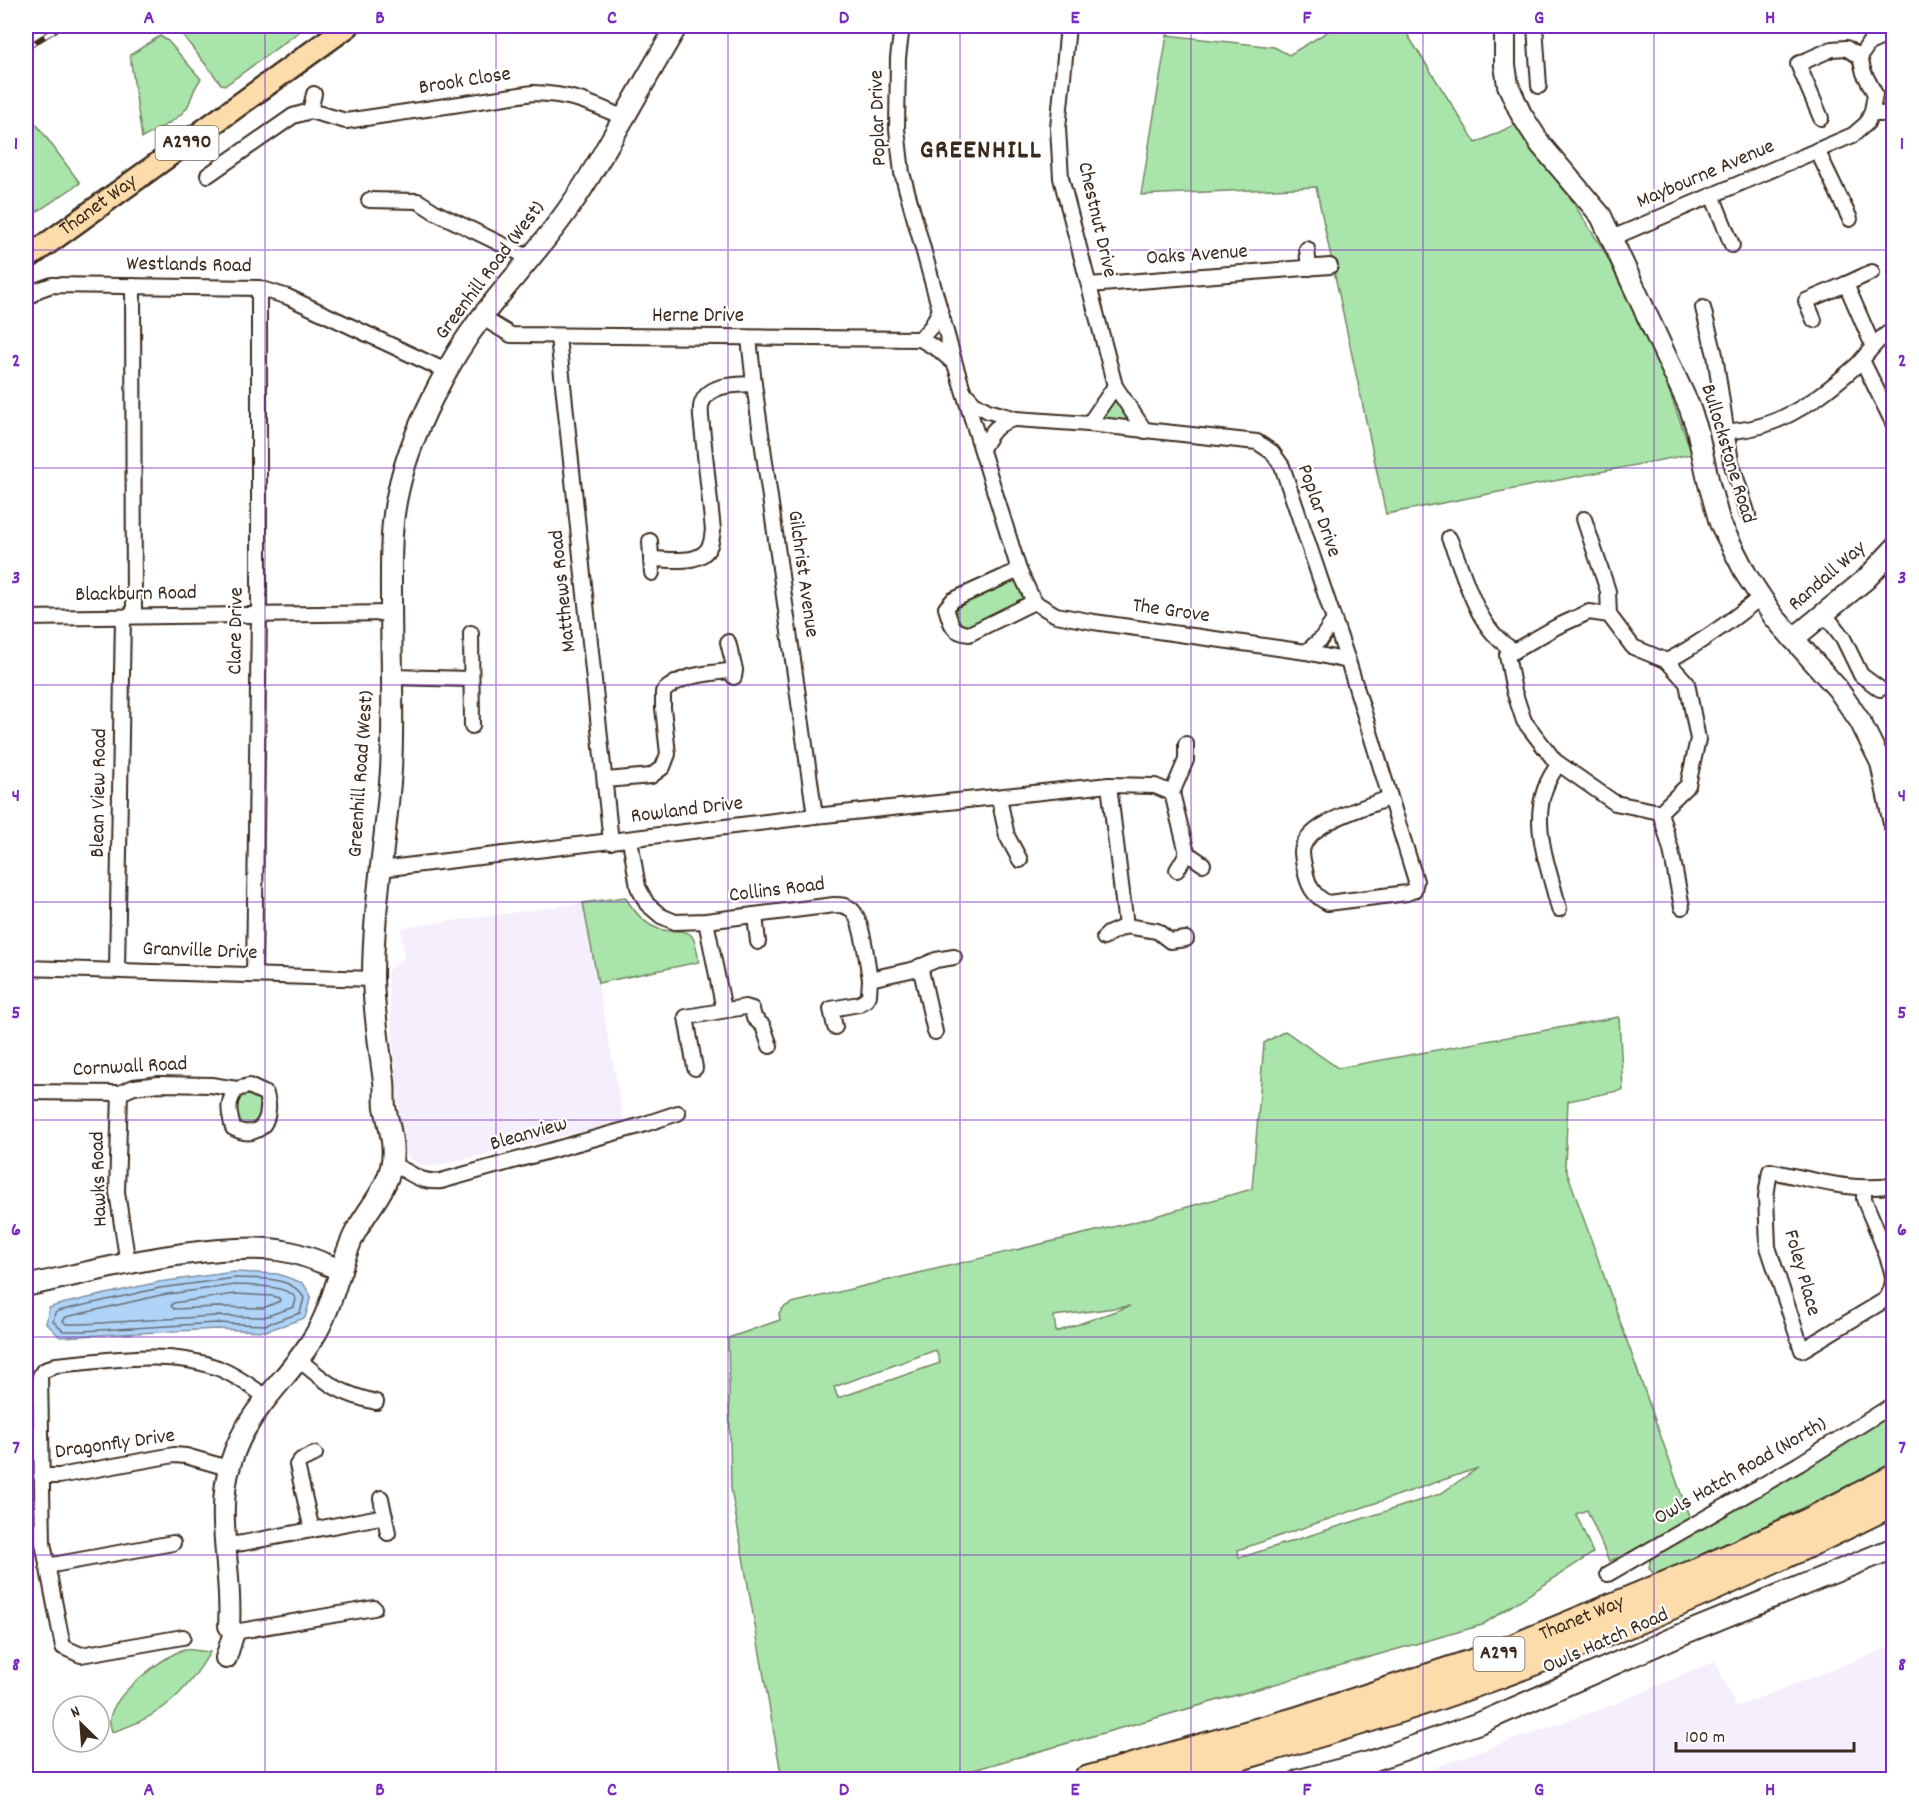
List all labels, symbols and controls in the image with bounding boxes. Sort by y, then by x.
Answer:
text: A [144,5,155,33]
text: B [375,5,385,33]
text: C [607,5,617,33]
text: D [839,5,850,33]
text: E [1070,5,1080,33]
text: F [1303,5,1313,33]
text: G [1534,5,1544,33]
text: H [1765,5,1775,33]
street label: Brook Close [417,60,513,104]
street label: Poplar Drive [862,69,896,167]
road number: A2990 [156,126,219,160]
text: 1 [14,131,18,159]
text: 1 [1900,131,1904,159]
district label: GREENHILL [920,132,1042,171]
street label: Maybourne Avenue [1632,132,1780,218]
street label: Chestnut Drive [1068,159,1124,281]
street label: Thanet Way [54,167,144,245]
street label: Greenhill Road (West) [429,195,553,347]
street label: Oaks Avenue [1145,237,1249,275]
street label: Westlands Road [126,250,252,282]
street label: Herne Drive [652,302,744,332]
text: 2 [12,348,20,376]
text: 2 [1898,348,1906,376]
street label: Bullockstone Road [1692,381,1762,527]
street label: Poplar Drive [1288,461,1348,561]
street label: Gilchrist Avenue [778,509,826,639]
street label: Matthews Road [543,528,585,654]
street label: Randall Way [1782,534,1874,619]
text: 3 [12,565,20,593]
text: 3 [1898,565,1906,593]
street label: Blackburn Road [75,579,197,611]
street label: Clare Drive [221,587,253,675]
street label: The Grove [1130,592,1212,632]
street label: Greenhill Road (West) [341,690,383,858]
street label: Blean View Road [84,728,116,858]
text: 4 [12,783,20,811]
text: 4 [1898,783,1906,811]
street label: Rowland Drive [629,789,745,833]
street label: Collins Road [727,870,827,912]
street label: Granville Drive [142,935,258,969]
text: 5 [11,1000,21,1028]
text: 5 [1897,1000,1907,1028]
street label: Cornwall Road [72,1050,188,1086]
street label: Bleanview [487,1110,571,1160]
street label: Hawks Road [83,1131,117,1227]
text: 6 [11,1217,21,1245]
text: 6 [1897,1217,1907,1245]
street label: Foley Place [1774,1226,1828,1320]
street label: Owls Hatch Road (North) [1649,1410,1833,1534]
street label: Dragonfly Drive [53,1422,177,1468]
text: 7 [12,1435,20,1463]
text: 7 [1898,1435,1906,1463]
street label: Thanet Way [1535,1588,1630,1650]
street label: Owls Hatch Road [1538,1601,1674,1683]
road number: A299 [1474,1637,1524,1671]
text: 8 [12,1652,20,1680]
text: 8 [1898,1652,1906,1680]
north arrow [51,1694,111,1754]
text: N [67,1701,84,1725]
scale bar [1676,1715,1854,1753]
text: 100 m [1685,1726,1725,1751]
text: A [144,1777,155,1805]
text: B [375,1777,385,1805]
text: C [607,1777,617,1805]
text: D [839,1777,850,1805]
text: E [1070,1777,1080,1805]
text: F [1303,1777,1313,1805]
text: G [1534,1777,1544,1805]
text: H [1765,1777,1775,1805]

